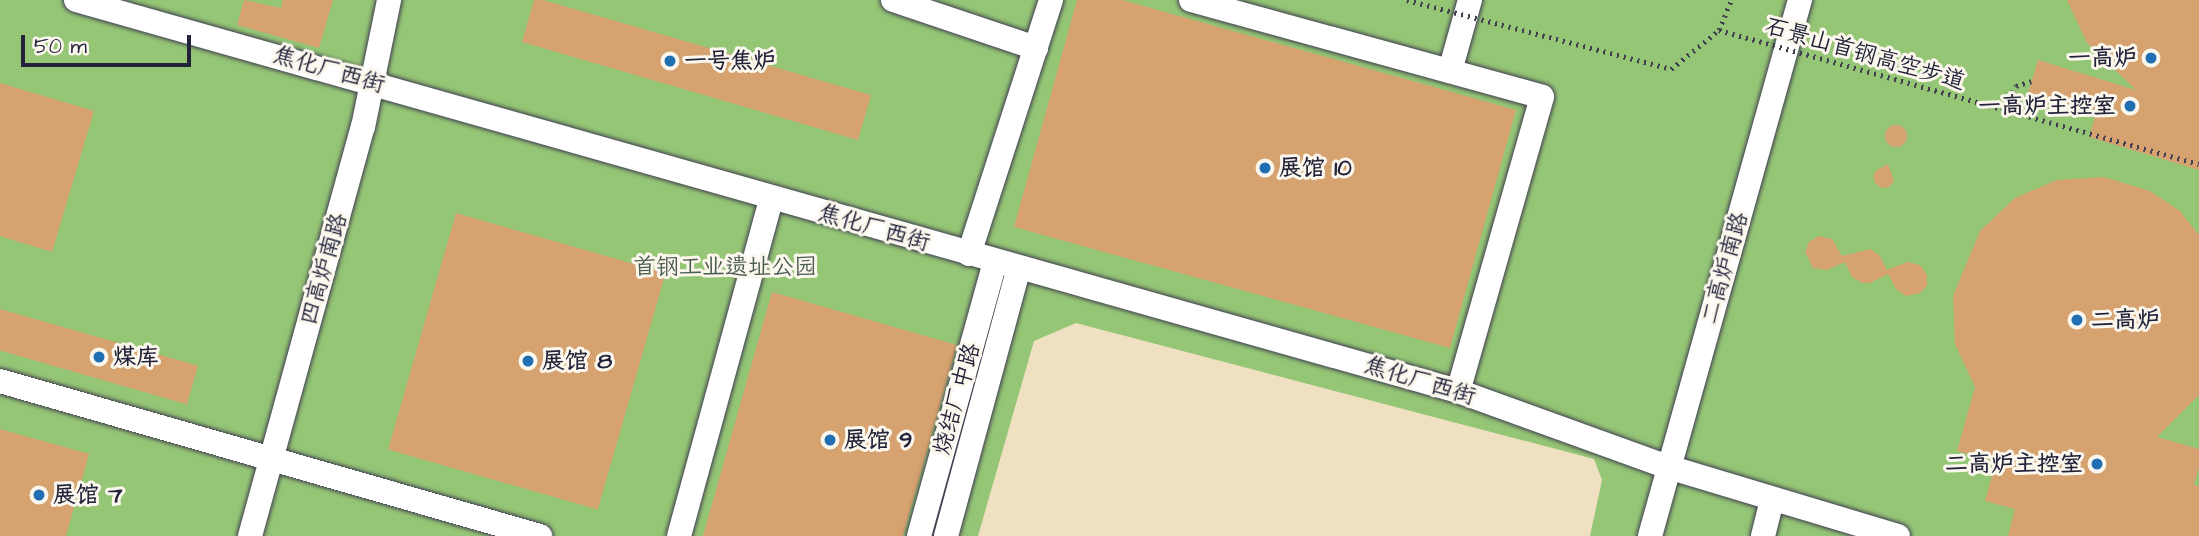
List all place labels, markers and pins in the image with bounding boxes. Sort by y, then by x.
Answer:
place label: 一高炉 [2068,44,2137,72]
place label: 一号焦炉 [684,47,776,75]
marker: 一高炉 [2143,50,2159,66]
marker: 一号焦炉 [662,53,678,69]
place label: 一高炉主控室 [1978,92,2116,120]
marker: 一高炉主控室 [2122,98,2138,114]
place label: 展馆 10 [1279,154,1352,182]
marker: 展馆 10 [1257,160,1273,176]
place label: 二高炉 [2091,306,2160,334]
marker: 二高炉 [2069,312,2085,328]
place label: 煤库 [113,343,159,371]
place label: 展馆 8 [542,347,612,375]
marker: 煤库 [91,349,107,365]
marker: 展馆 8 [520,353,536,369]
place label: 展馆 9 [844,426,912,454]
marker: 展馆 9 [822,432,838,448]
place label: 二高炉主控室 [1945,450,2083,478]
marker: 二高炉主控室 [2089,456,2105,472]
place label: 展馆 7 [53,481,122,509]
marker: 展馆 7 [31,487,47,503]

